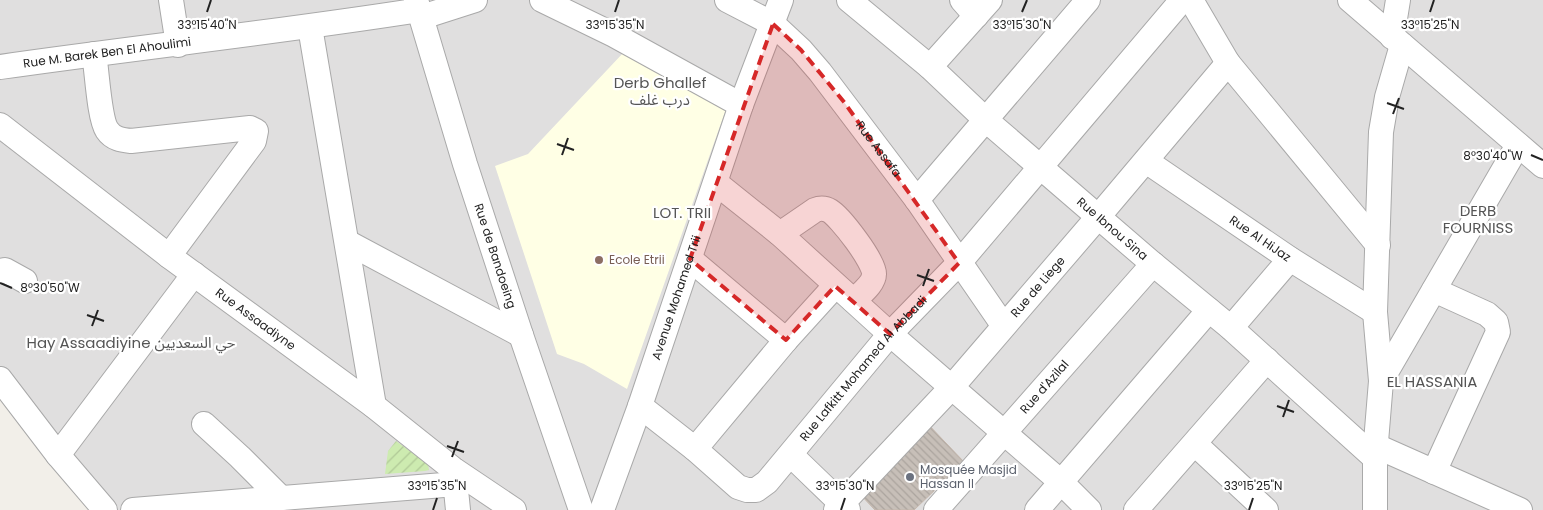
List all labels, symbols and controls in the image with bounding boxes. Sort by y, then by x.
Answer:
text: 33°15'40"N [177,16,237,33]
text: 33°15'35"N [586,16,644,33]
text: 33°15'30"N [993,16,1051,33]
text: 33°15'25"N [1401,16,1459,33]
street label: Rue M. Barek Ben El Ahoulimi [22,33,192,72]
district label: Derb Ghallef درب غلف [614,72,706,110]
street label: Rue Assafa [852,117,906,181]
text: 8°30'40"W [1463,147,1523,164]
street label: Rue Ibnou Sina [1073,193,1152,264]
district label: DERB FOURNISS [1443,200,1513,238]
street label: Rue de Bandoeing [470,201,521,311]
district label: LOT. TRII [653,202,711,223]
street label: Rue Al HiJaz [1226,211,1295,265]
street label: Avenue Mohamed Trii [647,233,705,362]
place label: Ecole Etrii [609,251,665,268]
street label: Rue de Liege [1006,252,1069,321]
marker: Ecole Etrii [593,254,605,266]
text: 8°30'50"W [20,279,80,296]
street label: Rue Assaadiyne [212,284,299,354]
street label: Rue Lafkitt Mohamed Al Abbadi [795,292,930,445]
district label: Hay Assaadiyine حي السعديين [27,332,236,354]
street label: Rue d'Azilal [1016,356,1072,417]
district label: EL HASSANIA [1387,371,1477,392]
place label: Mosquée Masjid Hassan II [920,461,1017,492]
marker: Mosquée Masjid Hassan II [904,471,916,483]
text: 33°15'35"N [408,477,466,494]
text: 33°15'30"N [816,477,874,494]
text: 33°15'25"N [1224,477,1282,494]

